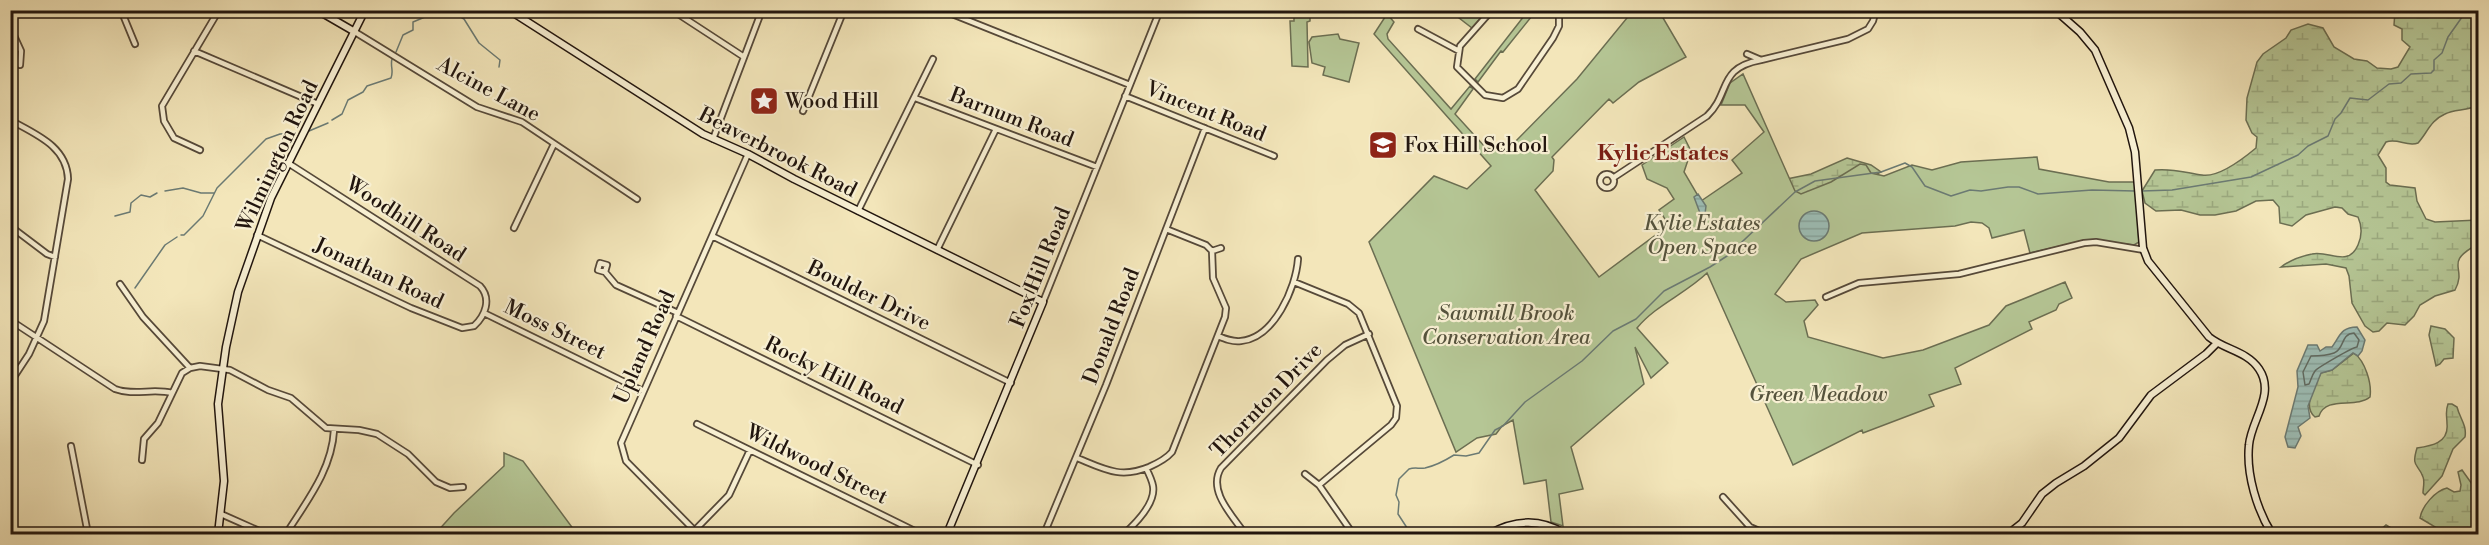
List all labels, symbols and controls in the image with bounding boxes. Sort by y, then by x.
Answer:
street label: Alcine Lane [432,51,545,128]
street label: Wilmington Road [231,76,325,237]
street label: Vincent Road [1141,76,1270,148]
street label: Barnum Road [945,82,1077,154]
place icon: Wood Hill [748,85,780,117]
place label: Wood Hill [784,89,879,115]
street label: Beaverbrook Road [693,101,861,204]
school or university icon: Fox Hill School [1367,129,1399,161]
place label: Fox Hill School [1404,133,1548,159]
district label: Kylie Estates [1597,140,1729,167]
street label: Woodhill Road [340,171,470,268]
street label: Fox Hill Road [1005,203,1077,332]
park label: Kylie Estates Open Space [1644,211,1761,261]
street label: Jonathan Road [309,232,448,315]
street label: Boulder Drive [802,254,935,337]
street label: Donald Road [1078,264,1146,388]
street label: Upland Road [608,287,682,408]
street label: Moss Street [499,294,610,366]
park label: Sawmill Brook Conservation Area [1422,301,1591,351]
street label: Rocky Hill Road [760,331,907,421]
street label: Thornton Drive [1205,338,1328,464]
park label: Green Meadow [1749,382,1887,408]
street label: Wildwood Street [740,419,892,511]

